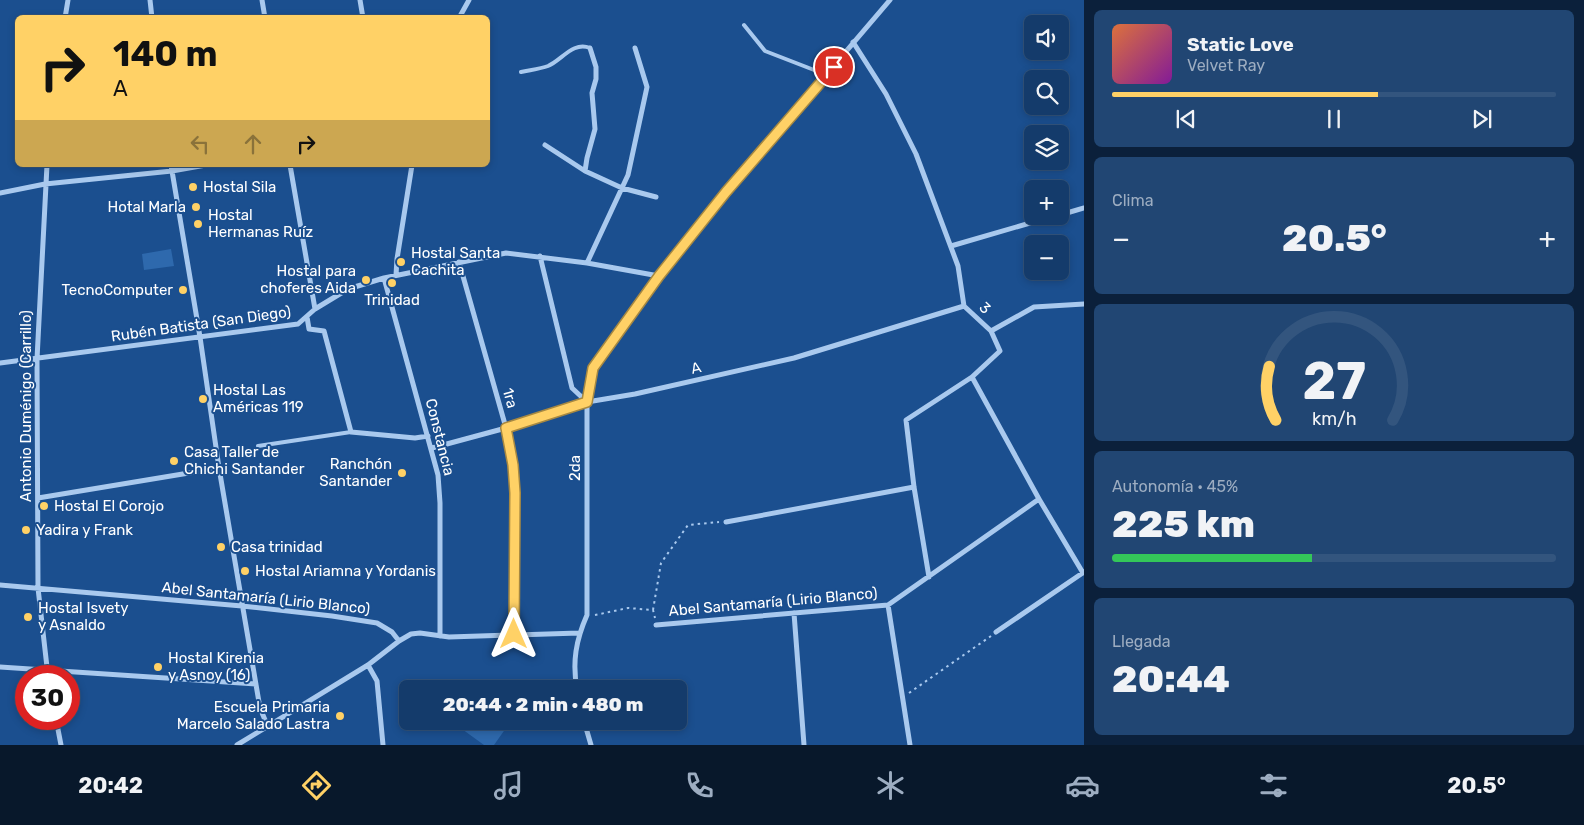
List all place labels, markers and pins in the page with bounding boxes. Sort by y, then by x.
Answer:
pin [813,46,855,88]
place label: Hostal Sila [203,178,276,196]
marker: Hostal Sila [187,181,199,193]
place label: Hotal Marla [107,198,186,216]
marker: Hotal Marla [190,201,202,213]
place label: Hostal Hermanas Ruíz [208,206,314,241]
marker: Hostal Hermanas Ruíz [192,218,204,230]
place label: Hostal Santa Cachita [411,244,500,279]
marker: Hostal Santa Cachita [395,256,407,268]
place label: Hostal para choferes Aida [260,262,356,297]
marker: Hostal para choferes Aida [360,274,372,286]
marker: Trinidad [386,277,398,289]
place label: TecnoComputer [62,281,173,299]
marker: TecnoComputer [177,284,189,296]
place label: Trinidad [364,291,420,309]
place label: Hostal Las Américas 119 [213,381,304,416]
marker: Hostal Las Américas 119 [197,393,209,405]
place label: Casa Taller de Chichi Santander [184,443,305,478]
marker: Casa Taller de Chichi Santander [168,455,180,467]
place label: Ranchón Santander [319,455,392,490]
marker: Ranchón Santander [396,467,408,479]
place label: Hostal El Corojo [54,497,164,515]
marker: Hostal El Corojo [38,500,50,512]
place label: Yadira y Frank [36,521,133,539]
marker: Yadira y Frank [20,524,32,536]
place label: Casa trinidad [231,538,323,556]
marker: Casa trinidad [215,541,227,553]
place label: Hostal Ariamna y Yordanis [255,562,436,580]
marker: Hostal Ariamna y Yordanis [239,565,251,577]
place label: Hostal Isvety y Asnaldo [38,599,128,634]
marker: Hostal Isvety y Asnaldo [22,611,34,623]
place label: Hostal Kirenia y Asnoy (16) [168,649,264,684]
marker: Hostal Kirenia y Asnoy (16) [152,661,164,673]
place label: Escuela Primaria Marcelo Salado Lastra [177,698,330,733]
marker: Escuela Primaria Marcelo Salado Lastra [334,710,346,722]

